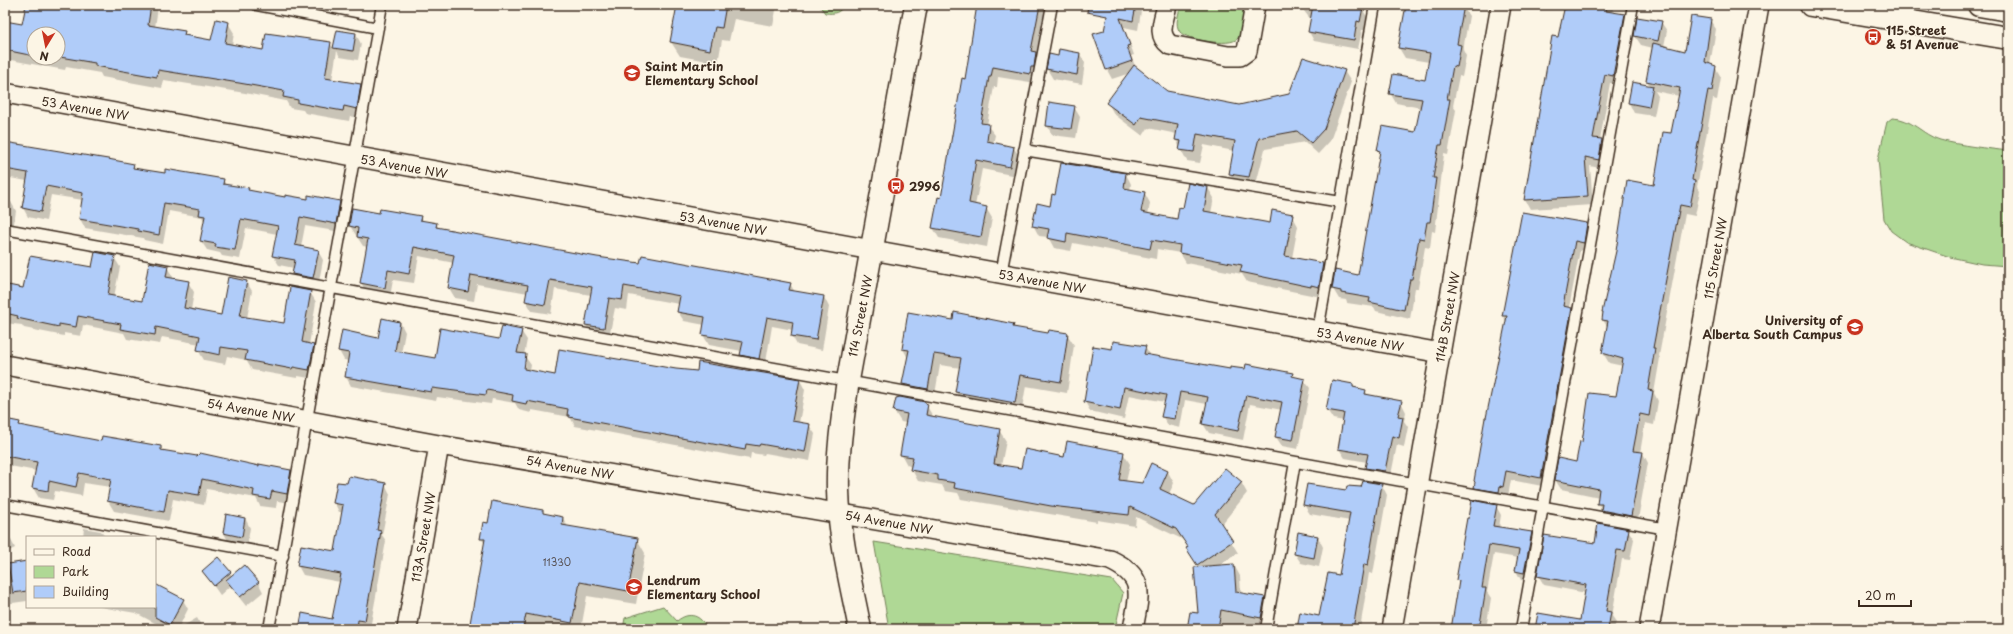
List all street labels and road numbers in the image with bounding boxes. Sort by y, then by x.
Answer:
street label: 53 Avenue NW [40,91,130,125]
street label: 53 Avenue NW [359,149,449,183]
street label: 53 Avenue NW [678,206,768,240]
street label: 115 Street NW [1699,215,1731,301]
street label: 53 Avenue NW [997,264,1087,298]
street label: 114B Street NW [1430,270,1464,364]
street label: 114 Street NW [843,273,877,358]
street label: 53 Avenue NW [1315,322,1405,356]
street label: 54 Avenue NW [206,393,296,427]
street label: 54 Avenue NW [525,450,615,484]
street label: 113A Street NW [406,490,440,584]
street label: 54 Avenue NW [844,505,934,539]

